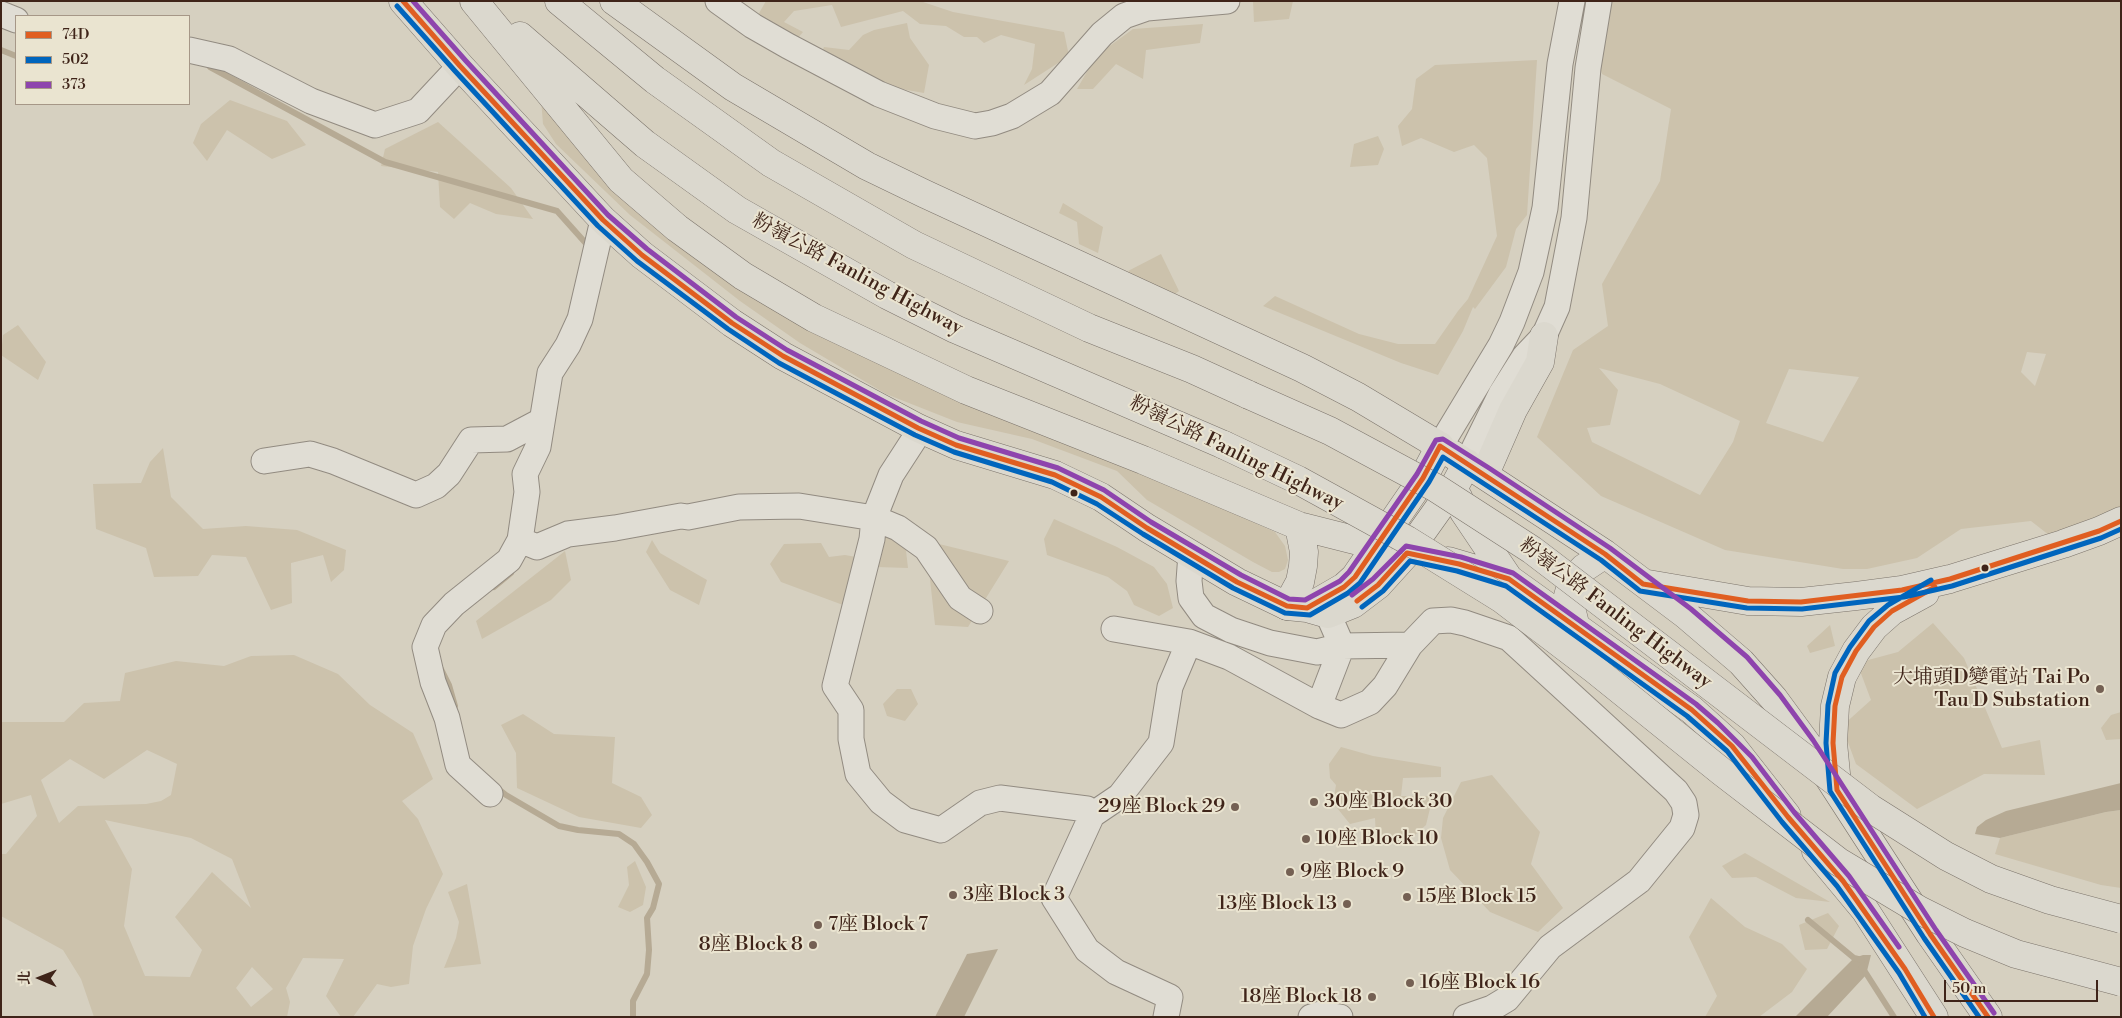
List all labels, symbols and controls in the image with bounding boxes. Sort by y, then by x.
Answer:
legend [15,15,190,105]
text: 74D [62,25,89,44]
text: 502 [62,50,89,69]
text: 373 [62,75,86,94]
street label: 粉嶺公路 Fanling Highway [747,209,967,341]
street label: 粉嶺公路 Fanling Highway [1125,392,1347,516]
unlabelled marker [1069,488,1079,498]
street label: 粉嶺公路 Fanling Highway [1514,534,1716,694]
unlabelled marker [1980,563,1990,573]
place label: 大埔頭D變電站 Tai Po Tau D Substation [1893,666,2090,713]
marker: 大埔頭D變電站 Tai Po Tau D Substation [2094,683,2106,695]
place label: 30座 Block 30 [1324,790,1453,814]
place label: 29座 Block 29 [1098,795,1225,819]
marker: 30座 Block 30 [1308,796,1320,808]
marker: 29座 Block 29 [1229,801,1241,813]
place label: 10座 Block 10 [1316,827,1438,851]
marker: 10座 Block 10 [1300,833,1312,845]
place label: 9座 Block 9 [1300,860,1404,884]
marker: 9座 Block 9 [1284,866,1296,878]
place label: 3座 Block 3 [963,883,1065,907]
place label: 15座 Block 15 [1417,885,1536,909]
marker: 3座 Block 3 [947,889,959,901]
marker: 15座 Block 15 [1401,891,1413,903]
place label: 13座 Block 13 [1218,892,1337,916]
marker: 13座 Block 13 [1341,898,1353,910]
place label: 7座 Block 7 [828,913,928,937]
marker: 7座 Block 7 [812,919,824,931]
place label: 8座 Block 8 [698,933,803,957]
marker: 8座 Block 8 [807,939,819,951]
north arrow [15,953,65,1003]
scale bar [1947,970,2101,1002]
text: 北 [16,971,34,985]
place label: 16座 Block 16 [1420,971,1540,995]
marker: 16座 Block 16 [1404,977,1416,989]
text: 50 m [1952,979,1986,998]
place label: 18座 Block 18 [1241,985,1362,1009]
marker: 18座 Block 18 [1366,991,1378,1003]

